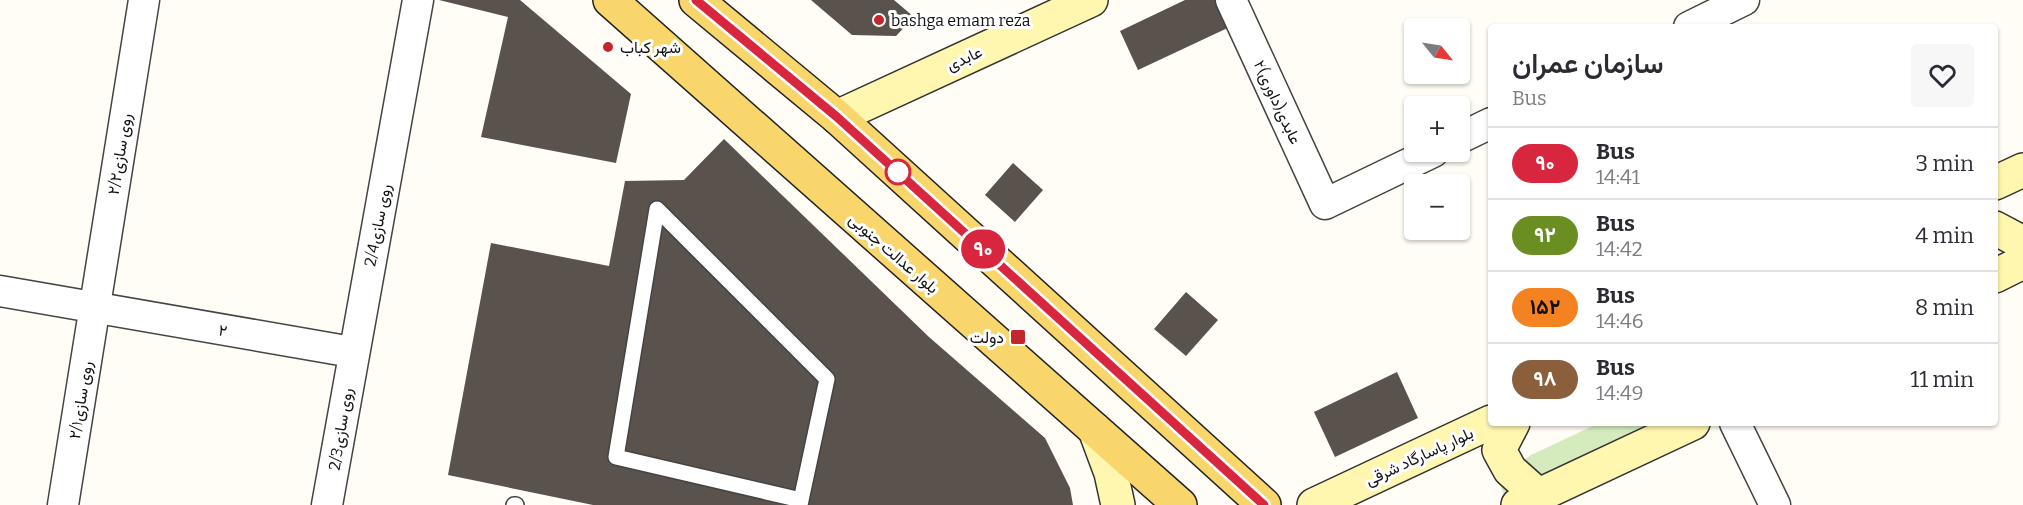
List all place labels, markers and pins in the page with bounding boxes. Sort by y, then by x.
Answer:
place label: bashga emam reza [891,11,1031,30]
marker: bashga emam reza [872,13,886,27]
place label: شهر کباب [620,38,681,58]
marker: شهر کباب [601,40,615,54]
unlabelled marker [885,159,911,185]
place label: دولت [970,328,1004,348]
marker: دولت [1009,328,1027,346]

